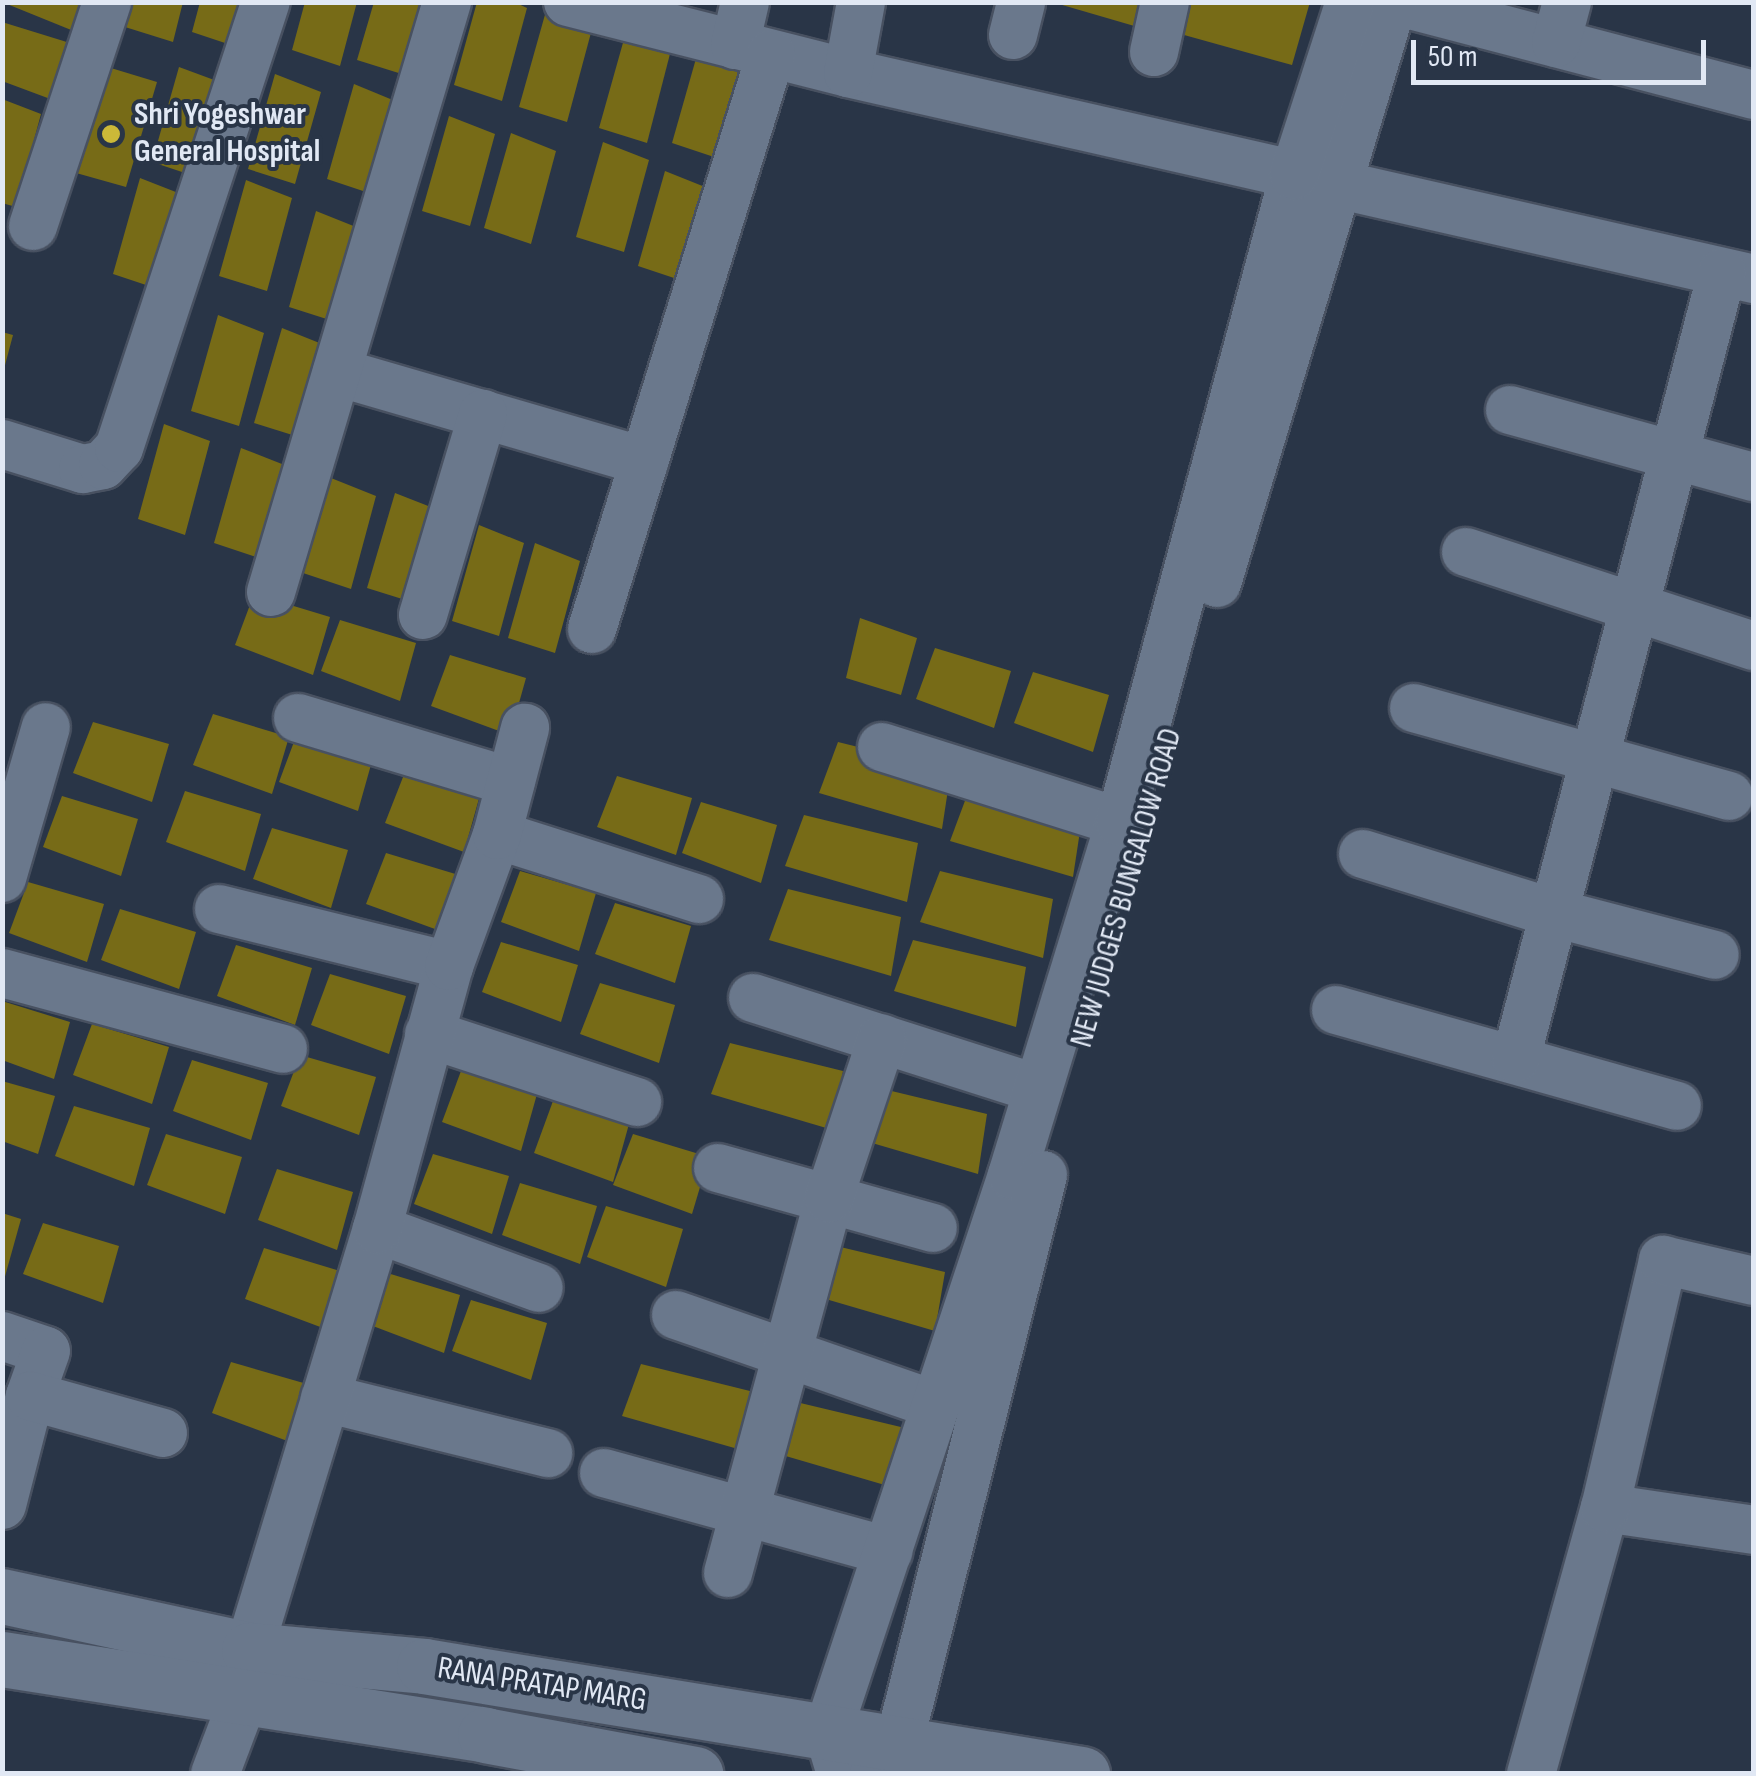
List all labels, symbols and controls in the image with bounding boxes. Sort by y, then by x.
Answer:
scale bar [1416,20,1711,82]
text: 50 m [1428,39,1477,75]
place label: Shri Yogeshwar General Hospital [134,97,320,172]
marker: Shri Yogeshwar General Hospital [98,121,124,147]
street label: NEW JUDGES BUNGALOW ROAD [1063,724,1191,1052]
street label: RANA PRATAP MARG [435,1650,649,1720]

